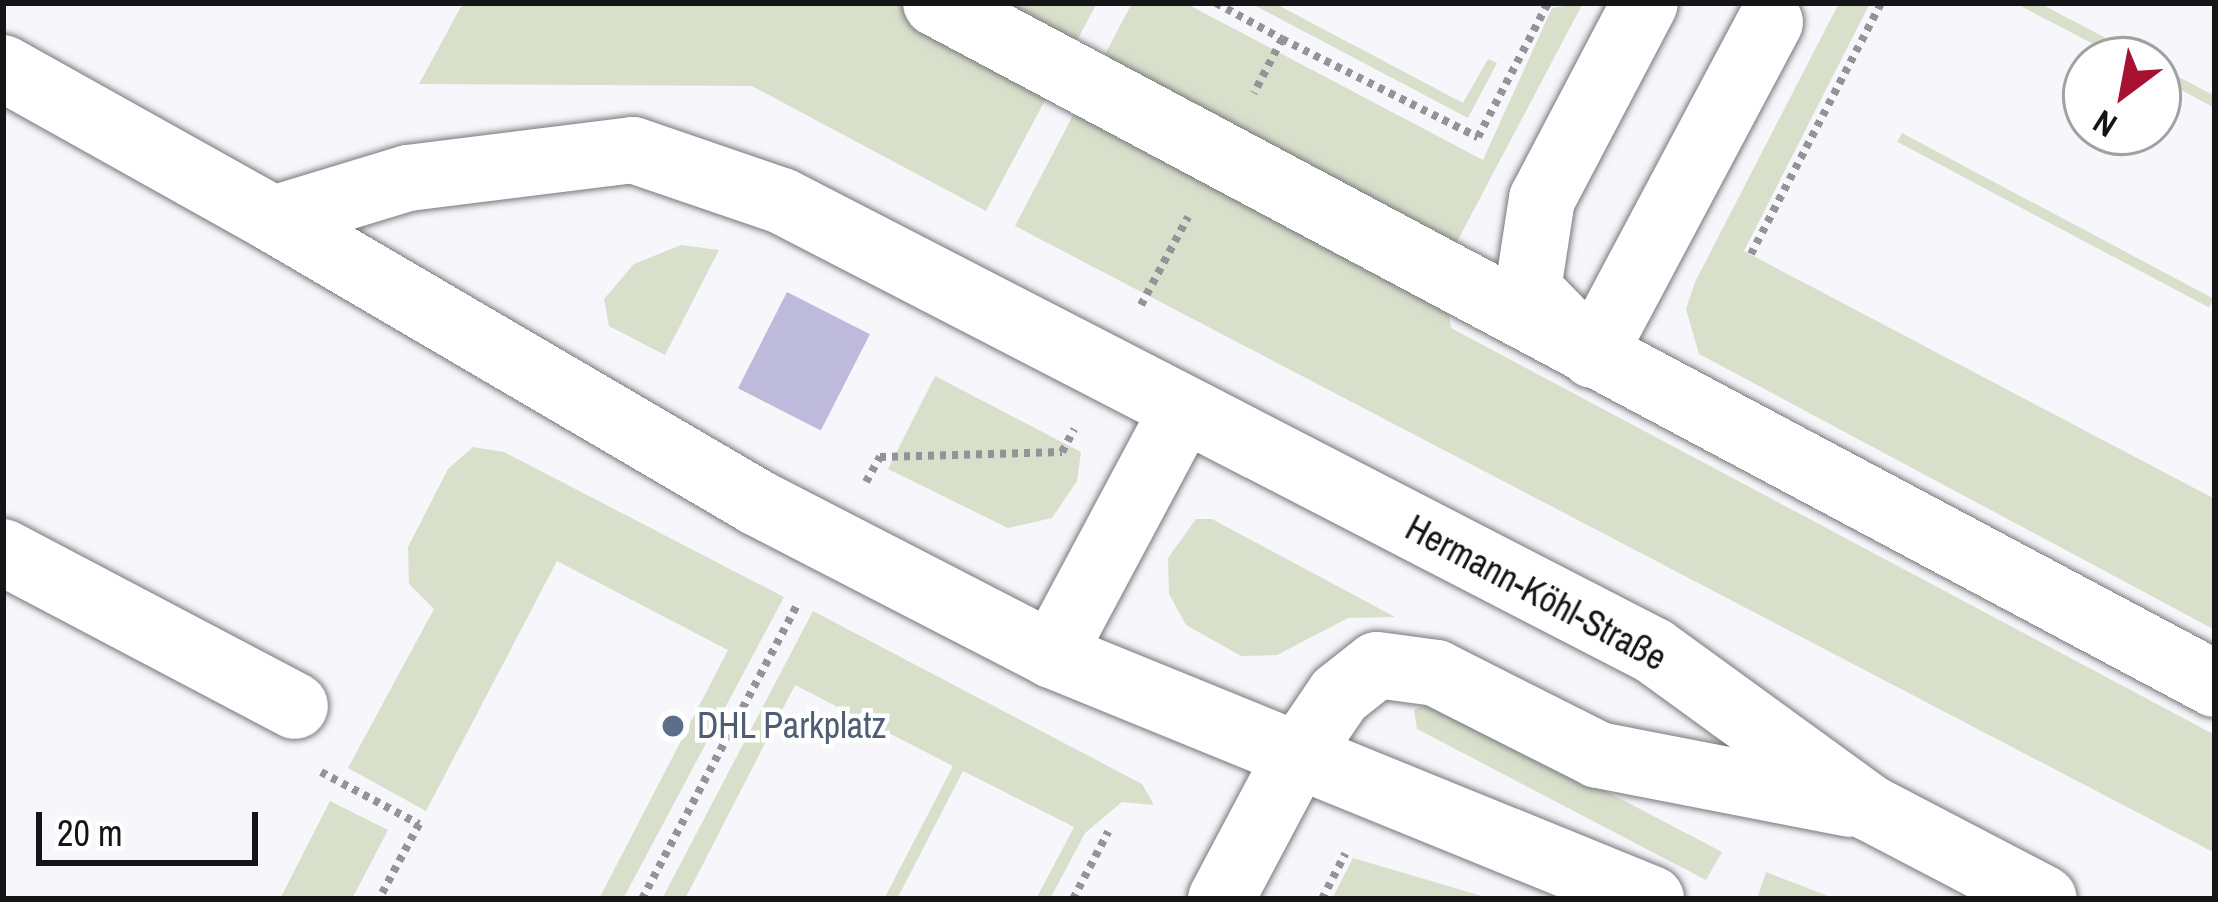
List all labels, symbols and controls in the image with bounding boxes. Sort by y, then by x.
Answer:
north arrow [2062,36,2182,156]
text: N [2085,100,2124,148]
street label: Hermann-Köhl-Straße [1398,506,1674,680]
place label: DHL Parkplatz [697,704,887,748]
marker: DHL Parkplatz [660,713,686,739]
scale bar [42,788,264,862]
text: 20 m [57,809,123,857]

